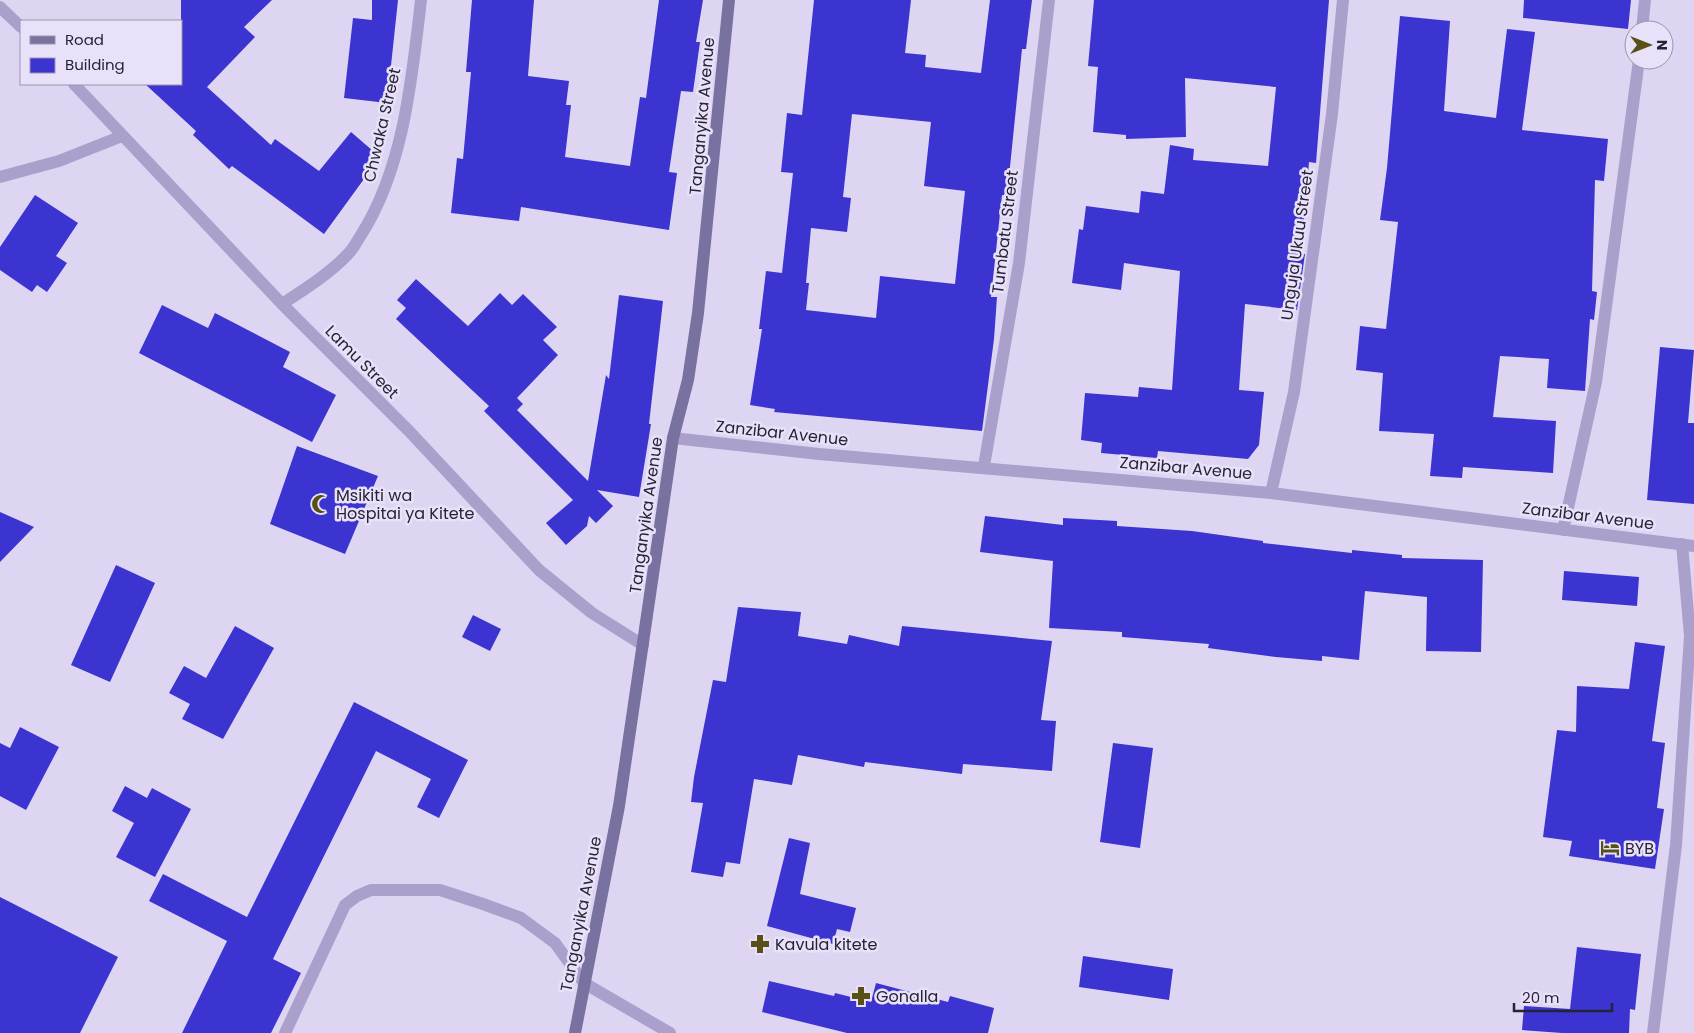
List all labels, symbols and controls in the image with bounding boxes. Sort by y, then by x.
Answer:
legend [20,20,182,85]
north arrow [1624,20,1674,70]
text: Road [65,29,104,50]
street label: Tanganyika Avenue [684,36,720,196]
text: N [1652,40,1672,50]
text: Building [65,54,125,75]
street label: Chwaka Street [358,65,406,184]
street label: Unguja Ukuu Street [1275,168,1319,322]
street label: Tumbatu Street [986,169,1024,295]
street label: Lamu Street [320,320,404,404]
street label: Zanzibar Avenue [715,415,849,451]
street label: Tanganyika Avenue [624,435,668,595]
street label: Zanzibar Avenue [1119,451,1253,485]
place label: Msikiti wa Hospitai ya Kitete [336,484,474,525]
mosque icon: Msikiti wa Hospitai ya Kitete [310,493,332,515]
street label: Zanzibar Avenue [1521,496,1655,536]
street label: Tanganyika Avenue [555,834,607,994]
hotel icon: BYB [1599,837,1621,859]
place label: BYB [1625,837,1654,860]
pharmacy icon: Kavula kitete [749,933,771,955]
place label: Kavula kitete [775,933,877,956]
scale bar [1514,980,1612,1012]
pharmacy icon: Gonalla [850,985,872,1007]
place label: Gonalla [876,985,938,1008]
text: 20 m [1522,987,1560,1008]

